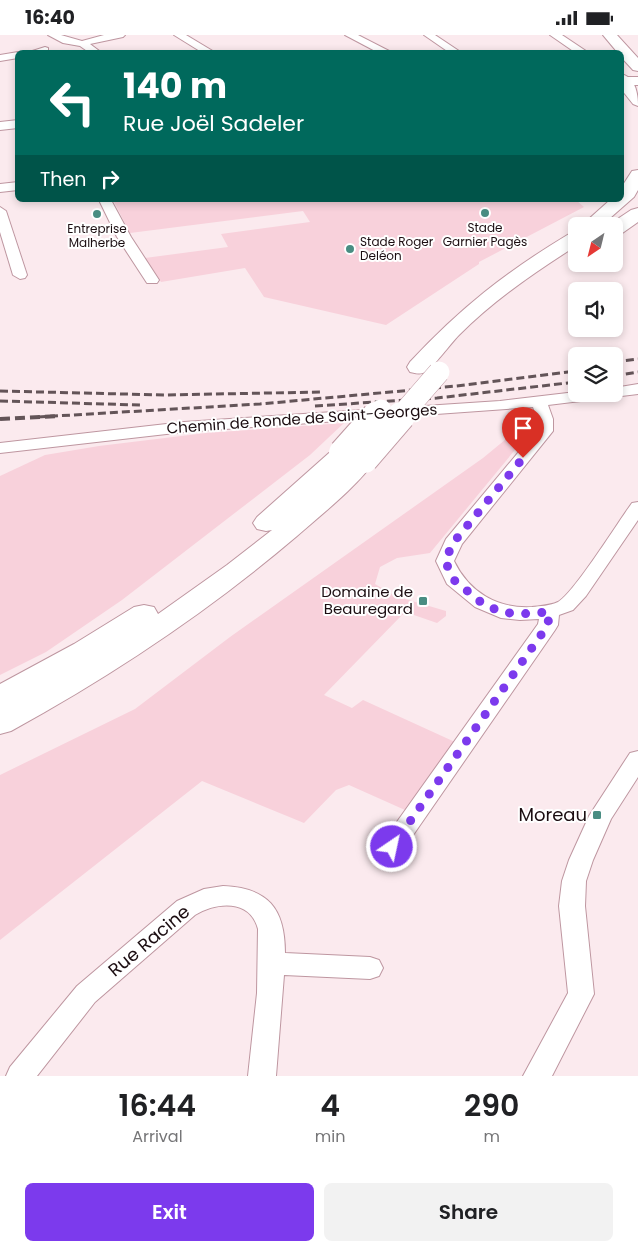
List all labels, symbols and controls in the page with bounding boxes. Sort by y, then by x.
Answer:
text: 16:40 [25,4,75,31]
text: 140 m [123,61,227,110]
icon: left [40,70,105,135]
text: Rue Joël Sadeler [123,108,304,139]
icon: right [96,165,124,193]
text: Then [40,166,86,193]
marker: Stade Garnier Pagès [479,207,491,219]
marker: Entreprise Malherbe [91,208,103,220]
north arrow [568,217,622,273]
map controls [568,217,623,402]
place label: Stade Garnier Pagès [443,219,527,250]
place label: Entreprise Malherbe [67,220,127,251]
place label: Stade Roger Deléon [360,233,434,264]
marker: Stade Roger Deléon [344,243,356,255]
button: sound [568,282,623,337]
button: layers [568,347,623,402]
street label: Chemin de Ronde de Saint-Georges [166,399,438,438]
pin [502,407,544,458]
icon: arrive [509,414,537,442]
place label: Domaine de Beauregard [321,581,413,619]
marker: Domaine de Beauregard [417,595,429,607]
place label: Moreau [518,802,587,827]
marker: Moreau [591,809,603,821]
position arrow [365,820,417,872]
street label: Rue Racine [103,899,195,982]
text: 16:44 [119,1084,196,1127]
text: 4 [320,1084,340,1127]
text: 290 [464,1084,519,1127]
text: Arrival [132,1125,183,1148]
text: min [315,1125,345,1148]
text: m [483,1125,500,1148]
button: Exit [25,1183,314,1241]
button: Share [324,1183,613,1241]

